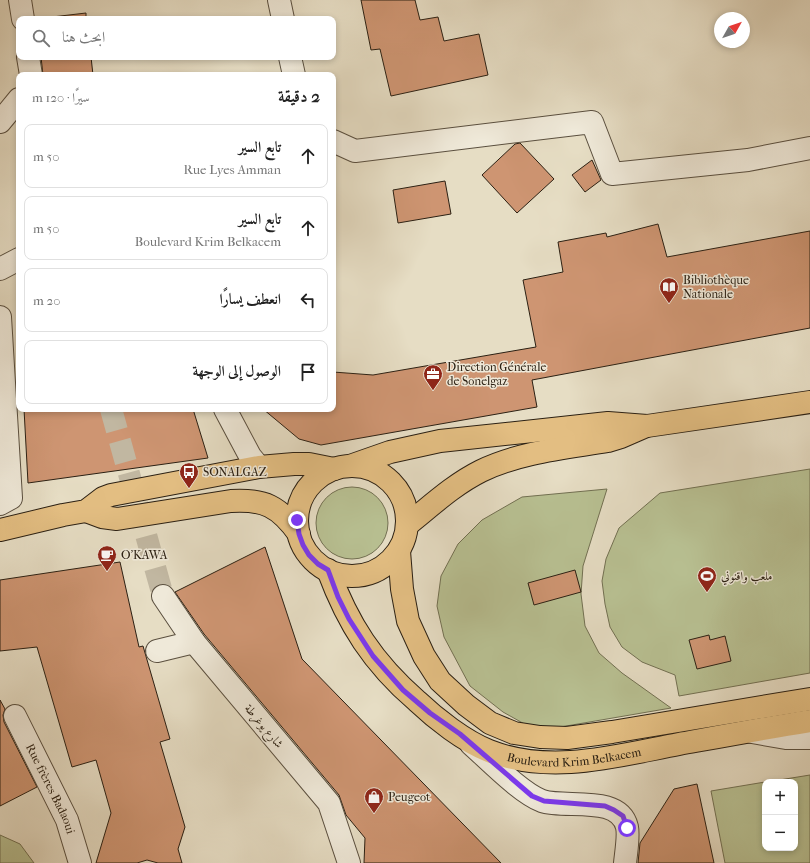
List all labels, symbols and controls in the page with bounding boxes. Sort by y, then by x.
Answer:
north arrow [714,12,750,48]
search box [16,16,336,60]
icon: search [30,27,52,49]
text: ابحث هنا [62,28,105,46]
text: 2 دقيقة [278,86,320,106]
text: سيرًا · 120 m [32,90,90,105]
text: تابع السير [239,138,281,156]
icon: ahead [297,145,319,167]
text: 50 m [33,149,59,164]
text: Rue Lyes Amman [183,162,281,177]
text: تابع السير [239,210,281,228]
icon: ahead [297,217,319,239]
text: 50 m [33,221,59,236]
text: Boulevard Krim Belkacem [135,234,281,249]
place label: Bibliothèque Nationale [683,273,749,301]
library icon: Bibliothèque Nationale [658,276,680,304]
icon: left [297,289,319,311]
text: انعطف يسارًا [220,290,281,308]
text: 20 m [33,293,60,308]
place label: Direction Générale de Sonelgaz [447,360,546,388]
icon: arrive [297,361,319,383]
text: الوصول إلى الوجهة [192,362,281,380]
office icon: Direction Générale de Sonelgaz [422,363,444,391]
bus stop icon: SONALGAZ [178,461,200,489]
place label: SONALGAZ [203,465,267,479]
route end [288,511,306,529]
cafe icon: O'KAWA [96,544,118,572]
place label: O'KAWA [121,548,168,562]
sports icon: ملعب واقنوني [696,565,718,593]
place label: ملعب واقنوني [721,569,772,586]
street label: شارع يوغرطة [239,701,286,753]
street label: Rue frères Badaoui [23,741,78,836]
street label: Boulevard Krim Belkacem [506,745,642,770]
map controls [762,779,798,851]
button: + [762,779,798,815]
shop icon: Peugeot [363,786,385,814]
place label: Peugeot [388,790,431,804]
button: − [762,815,798,851]
route start [618,819,636,837]

